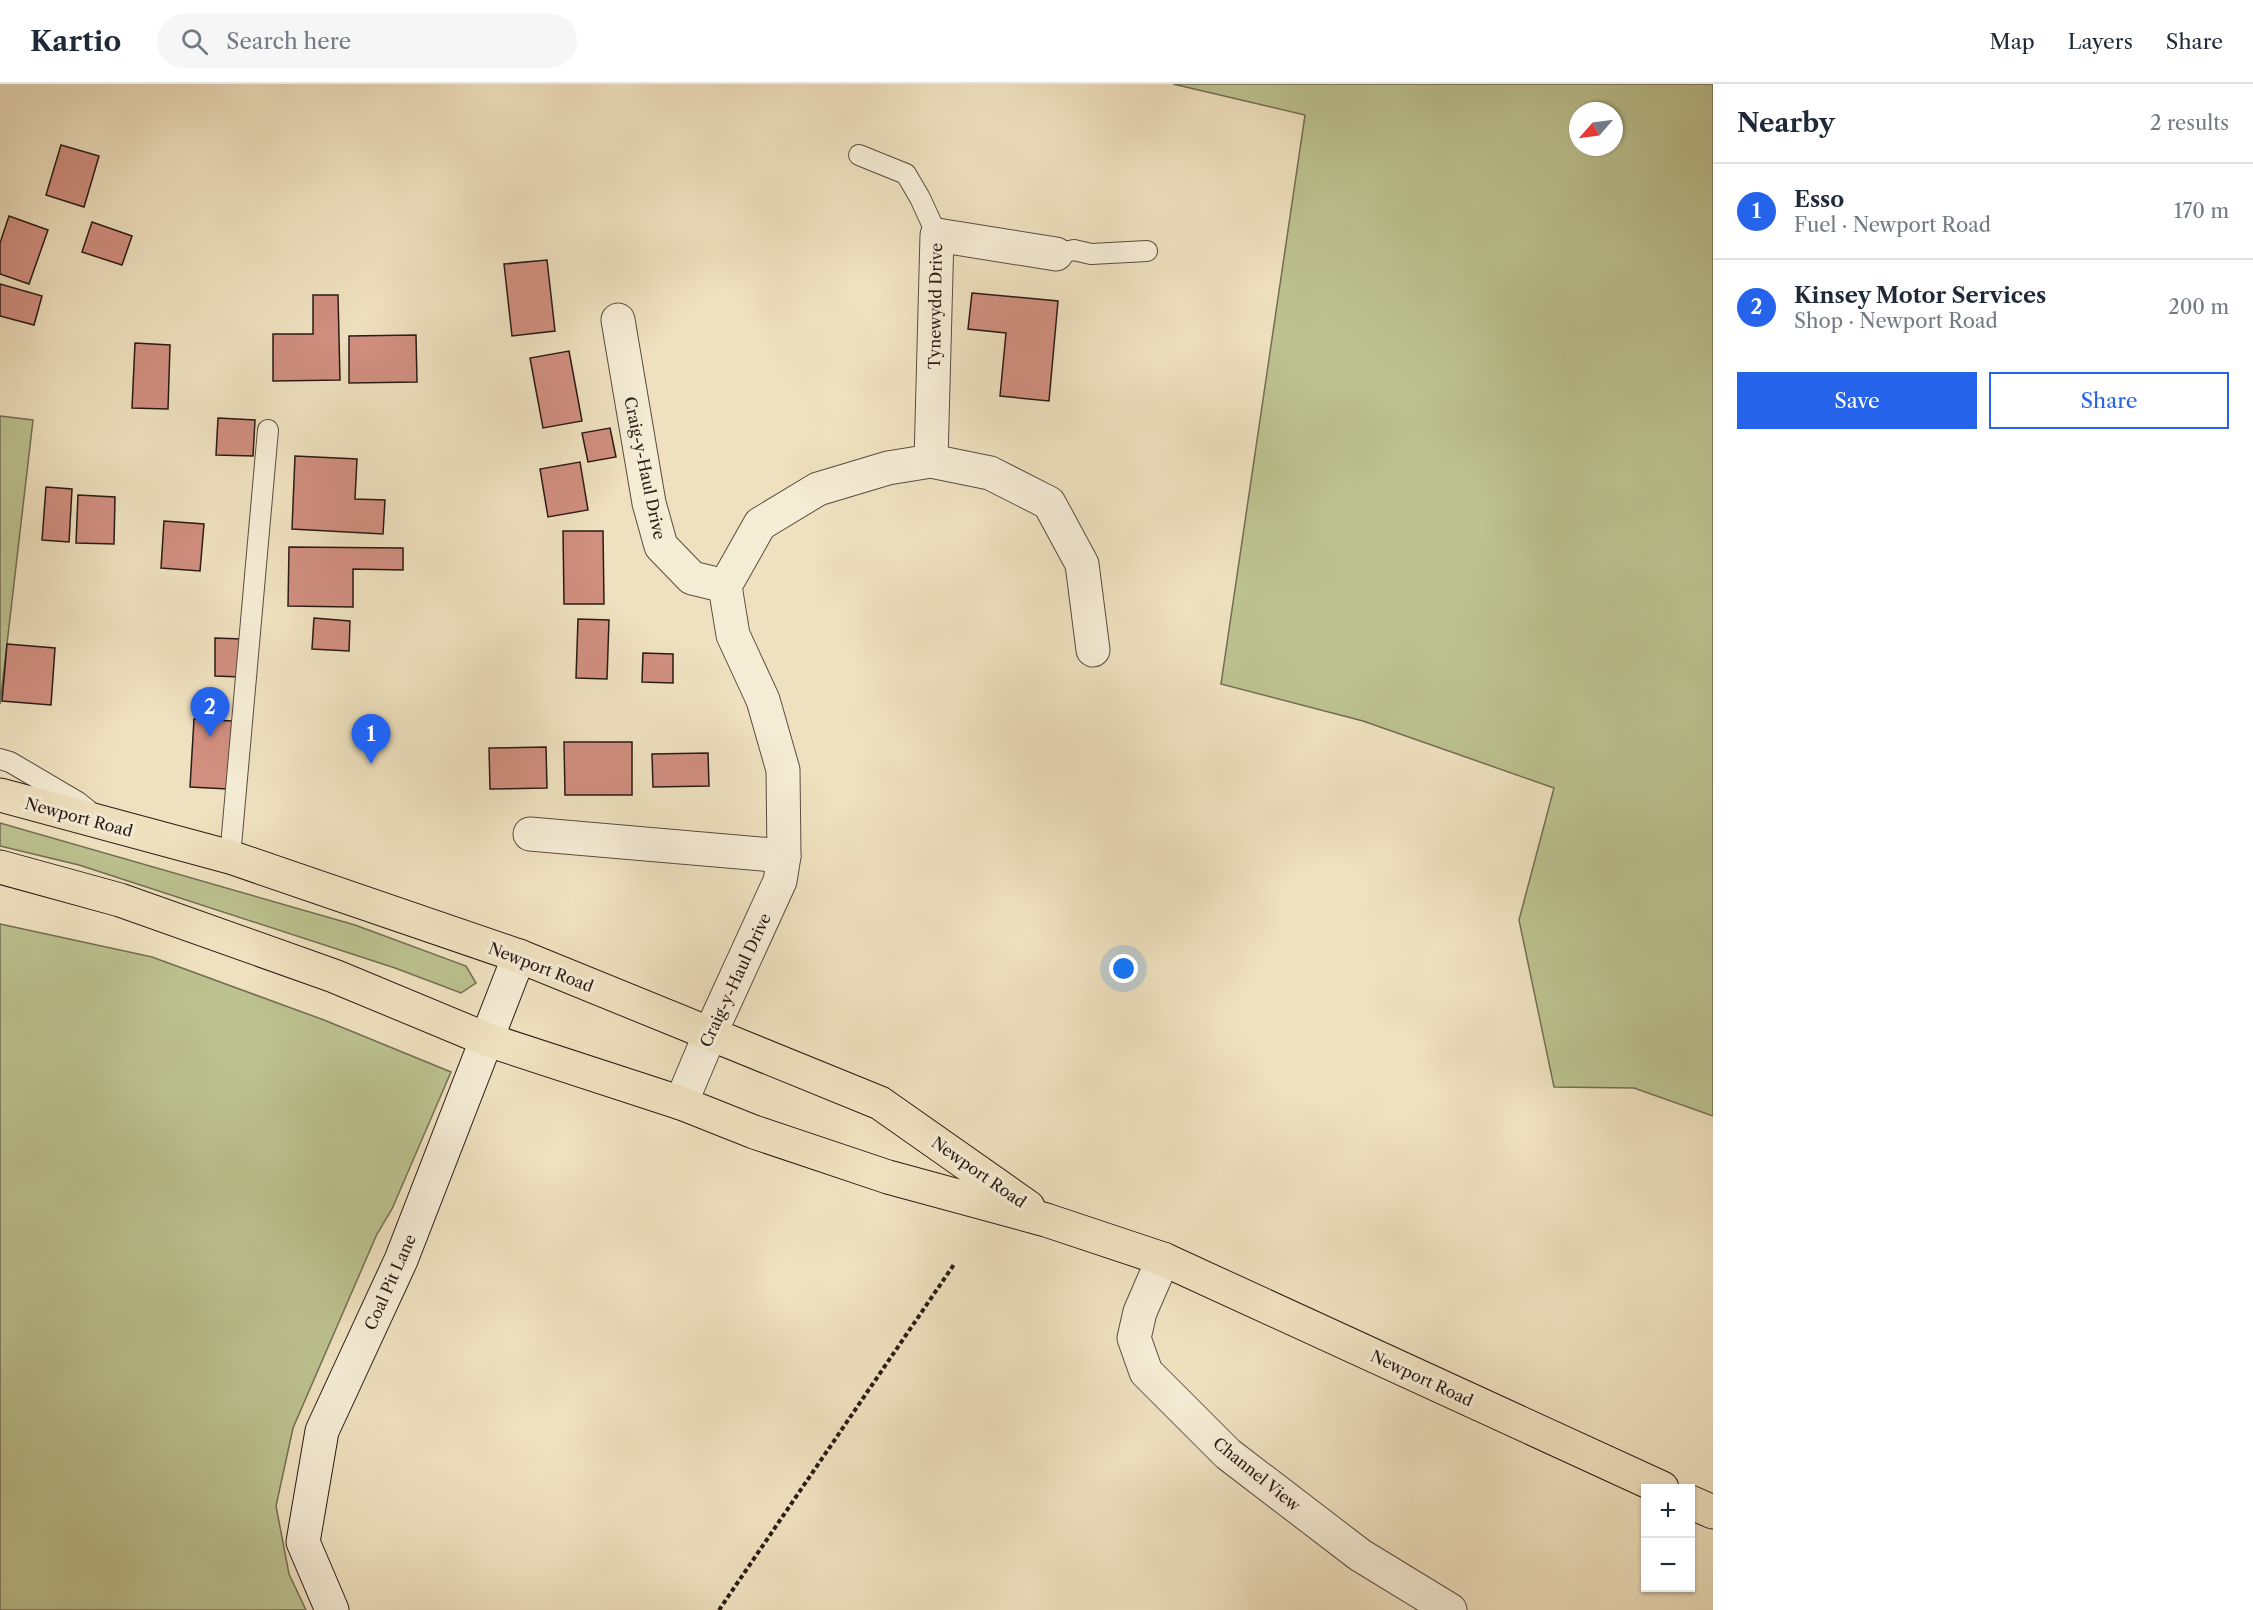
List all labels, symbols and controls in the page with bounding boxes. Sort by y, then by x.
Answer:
search box [157,14,577,68]
text: Kartio [30,24,121,58]
icon: search [178,25,211,58]
text: Search here [226,28,351,55]
text: Map [1990,29,2035,54]
text: Layers [2068,29,2133,54]
text: Share [2166,29,2223,54]
north arrow [1569,102,1623,156]
text: Nearby [1737,107,1835,139]
text: 2 results [2150,111,2229,135]
text: Esso [1794,186,1844,213]
text: 1 [1752,199,1761,223]
text: 170 m [2174,199,2229,223]
text: Fuel · Newport Road [1794,213,1991,237]
street label: Tynewydd Drive [924,243,946,369]
text: Kinsey Motor Services [1794,282,2046,309]
text: 2 [1751,295,1762,319]
text: 200 m [2168,295,2229,319]
text: Shop · Newport Road [1794,309,1998,333]
button: Save [1737,372,1977,429]
button: Share [1989,372,2229,429]
street label: Craig-y-Haul Drive [620,395,670,541]
pin: 2 [190,688,230,737]
pin: 1 [352,714,391,764]
street label: Newport Road [23,793,135,841]
street label: Craig-y-Haul Drive [695,910,775,1050]
street label: Newport Road [486,938,596,996]
your location [1109,954,1138,983]
street label: Newport Road [928,1132,1030,1212]
street label: Coal Pit Lane [360,1231,420,1333]
street label: Newport Road [1368,1346,1477,1411]
street label: Channel View [1209,1433,1305,1516]
map controls [1641,1484,1695,1592]
button: + [1641,1484,1695,1538]
button: − [1641,1538,1695,1592]

